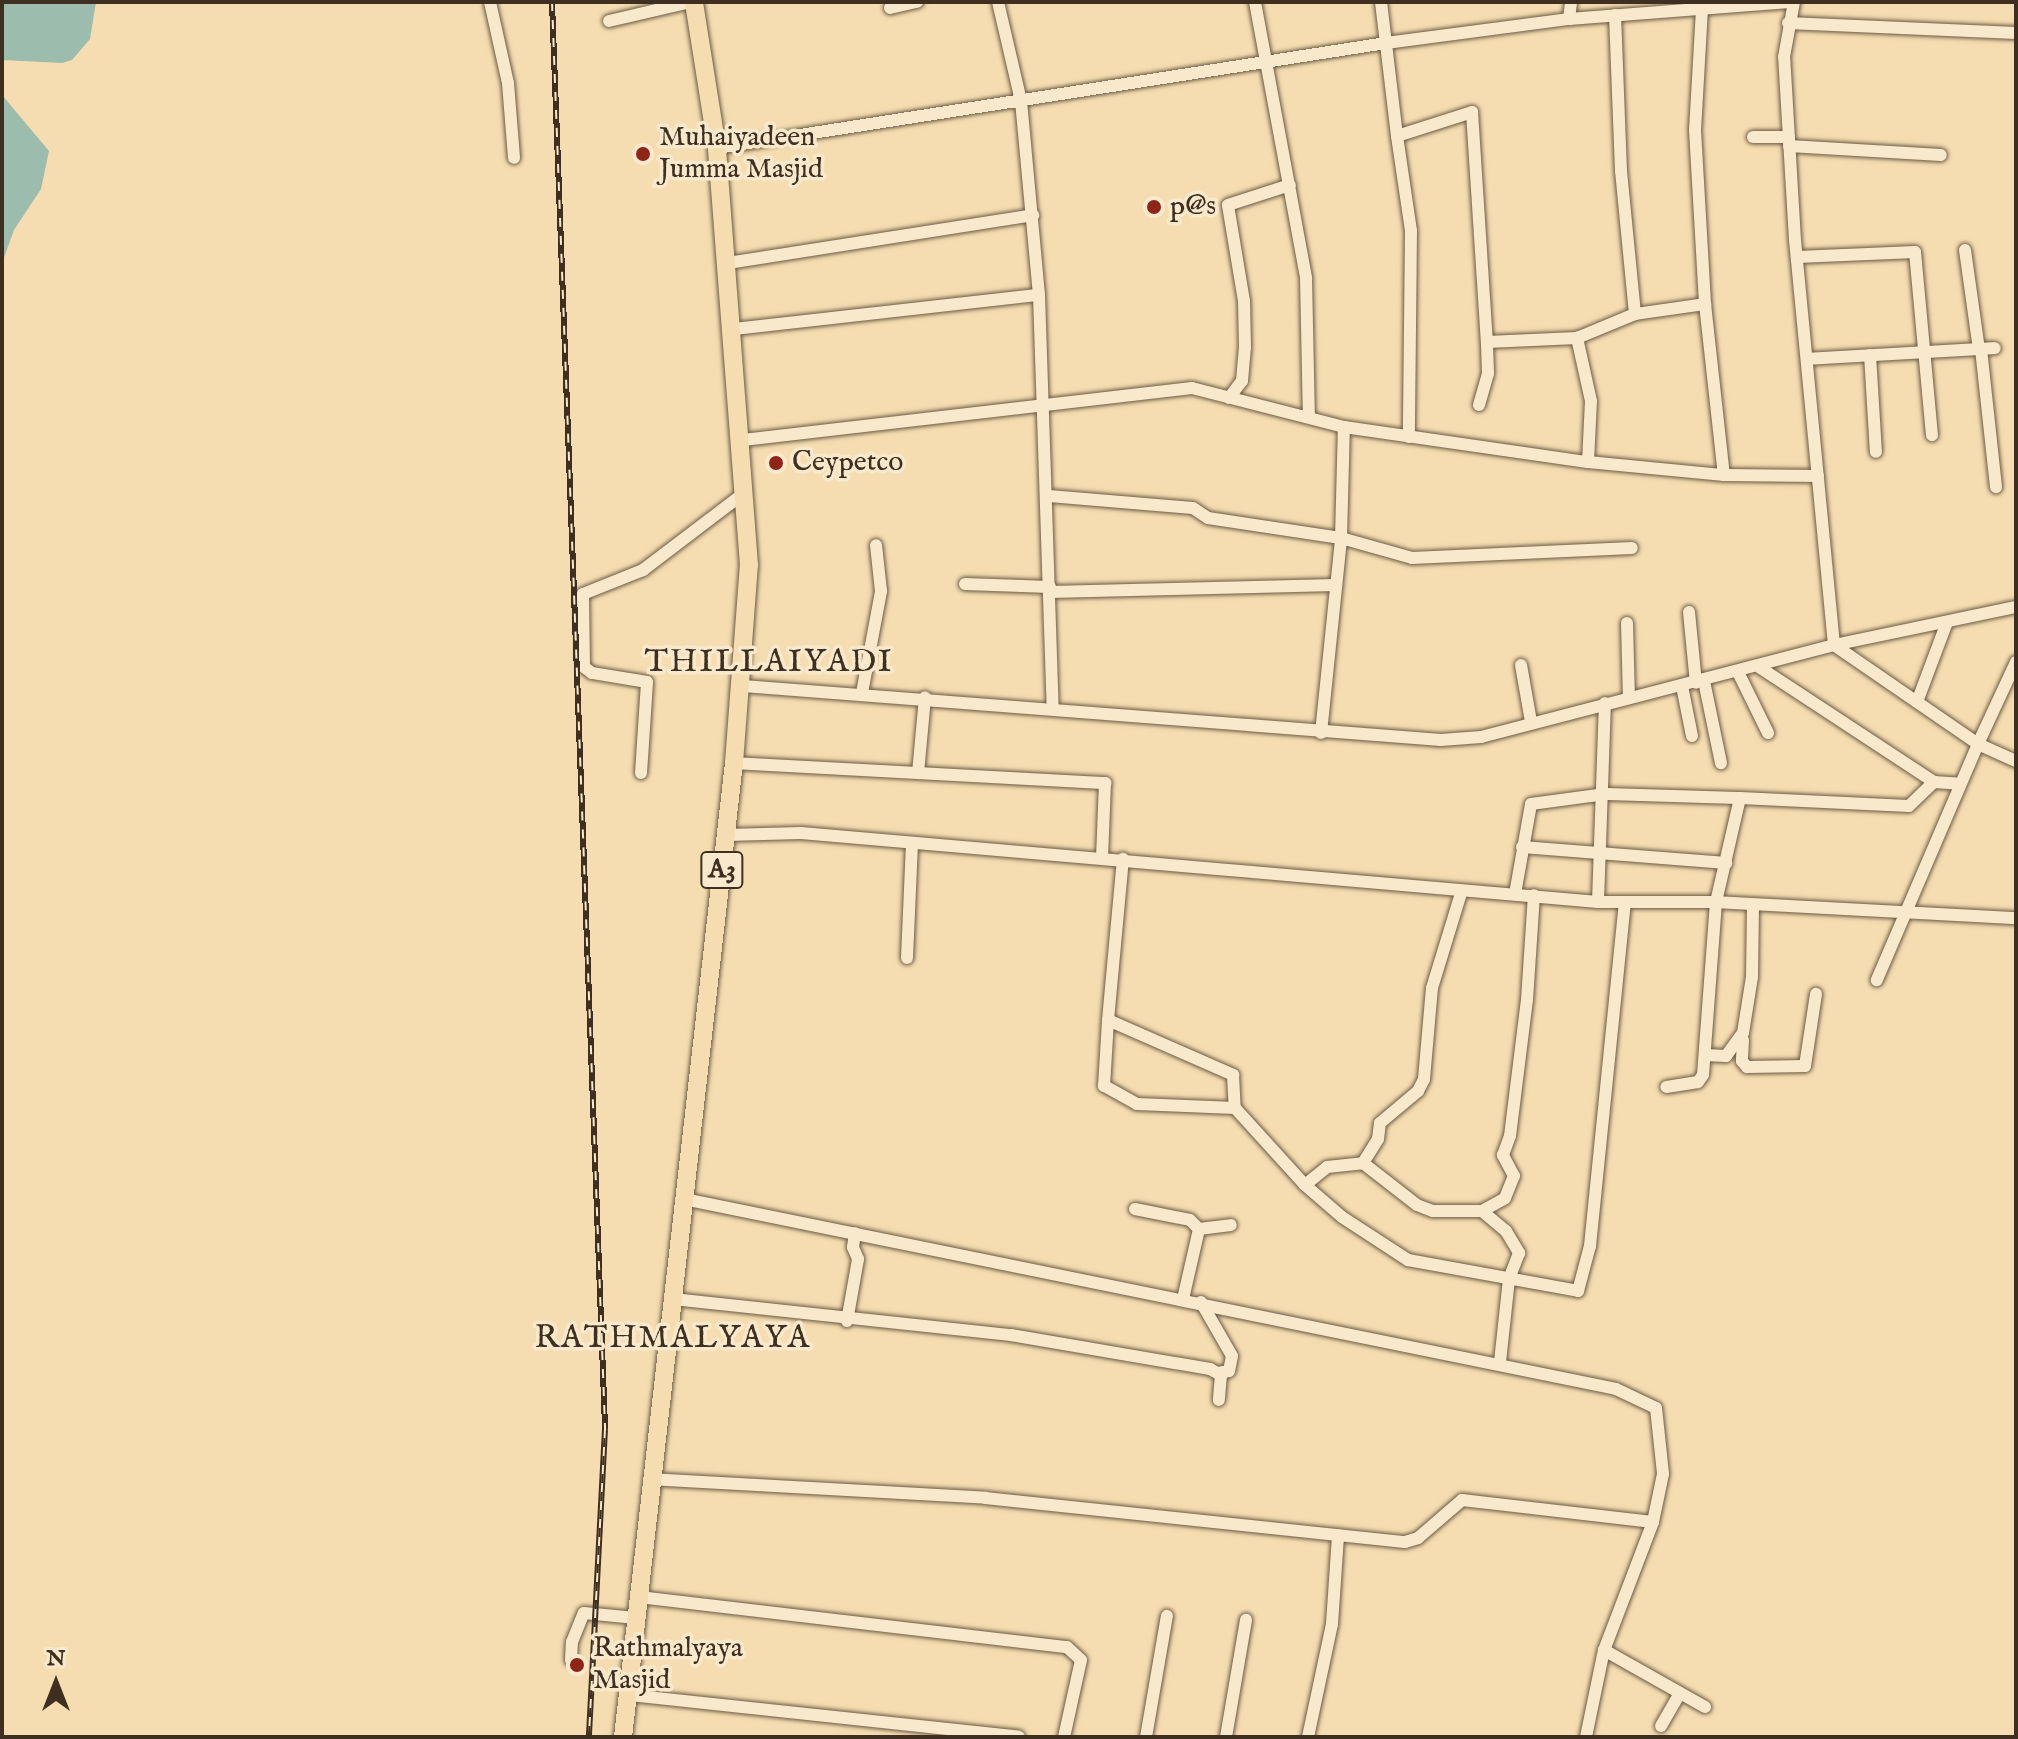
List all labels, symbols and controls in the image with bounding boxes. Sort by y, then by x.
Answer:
place label: Muhaiyadeen Jumma Masjid [659,121,823,187]
marker: Muhaiyadeen Jumma Masjid [634,145,652,163]
place label: p@s [1170,190,1216,224]
marker: p@s [1145,198,1163,216]
place label: Ceypetco [792,446,903,480]
marker: Ceypetco [767,454,785,472]
district label: THILLAIYADI [644,644,894,682]
road number: A3 [700,848,744,892]
district label: RATHMALYAYA [535,1320,811,1358]
place label: Rathmalyaya Masjid [593,1632,743,1698]
north arrow [16,1643,96,1723]
text: N [46,1645,66,1673]
marker: Rathmalyaya Masjid [568,1656,586,1674]

